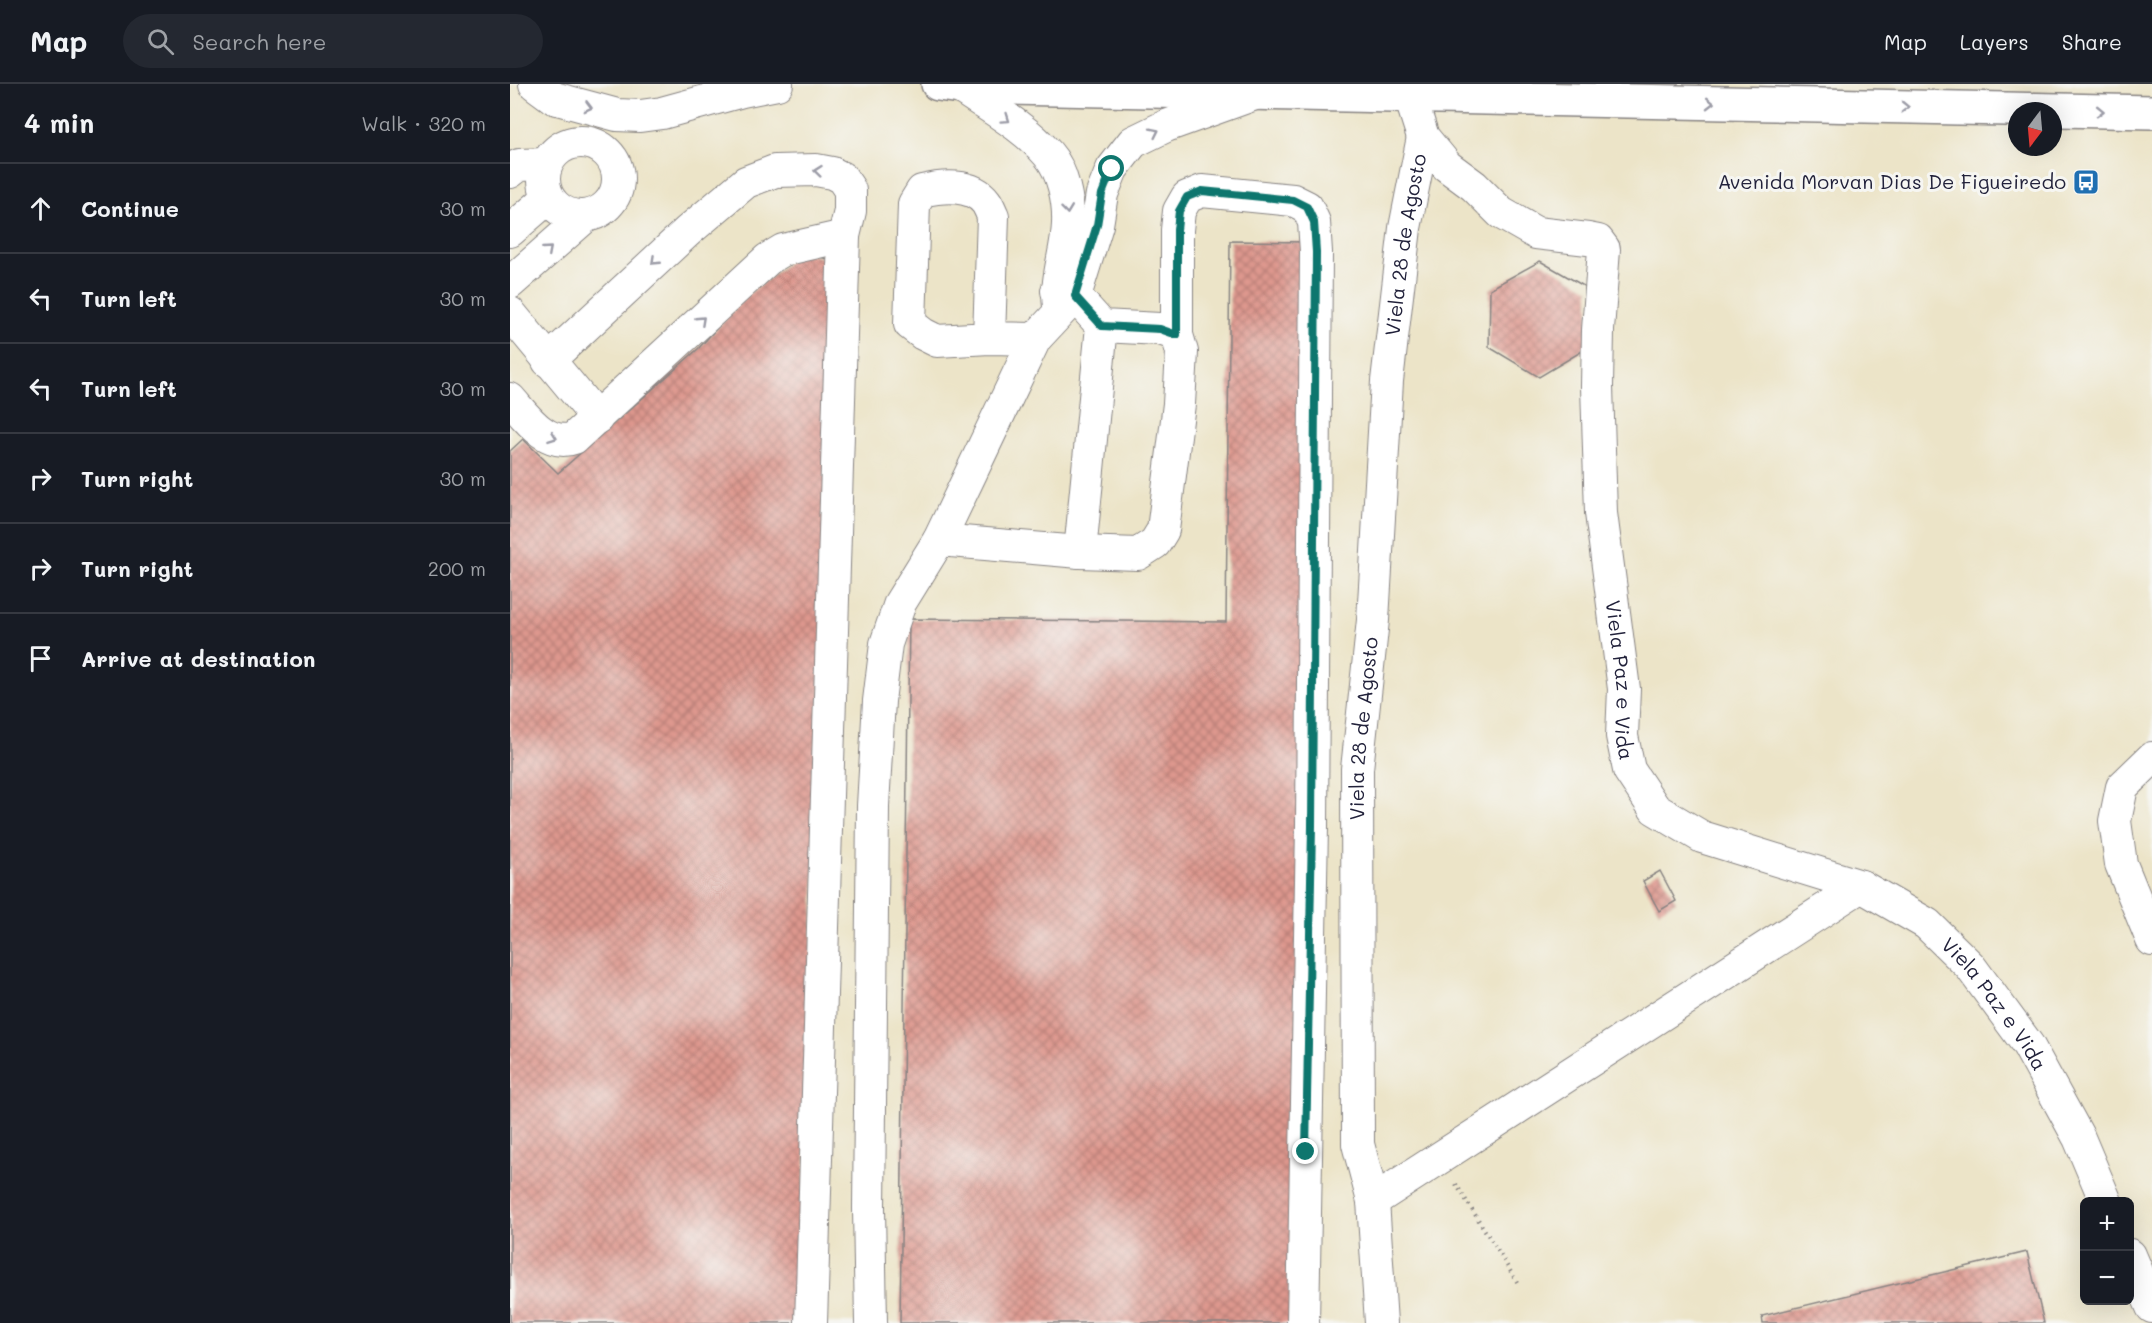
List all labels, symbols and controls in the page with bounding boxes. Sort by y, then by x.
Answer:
search box [123,14,543,68]
text: Map [30,23,87,59]
icon: search [144,25,177,58]
text: Search here [192,27,326,56]
text: Map [1884,28,1927,55]
text: Layers [1960,28,2029,55]
text: Share [2062,28,2122,55]
one-way arrow [1706,96,1715,109]
one-way arrow [582,100,593,112]
one-way arrow [1900,101,1909,113]
north arrow [2008,102,2062,156]
one-way arrow [2095,105,2104,117]
text: 4 min [24,106,94,140]
text: Walk · 320 m [361,110,486,136]
one-way arrow [1000,112,1011,123]
one-way arrow [1149,127,1160,139]
street label: Viela 28 de Agosto [1378,151,1431,337]
route start [1098,155,1124,181]
one-way arrow [813,165,823,178]
bus stop icon: Avenida Morvan Dias De Figueiredo [2071,167,2101,197]
place label: Avenida Morvan Dias De Figueiredo [1718,168,2066,194]
icon: ahead [24,192,57,225]
text: Continue [81,194,179,223]
text: 30 m [440,195,486,221]
one-way arrow [1060,206,1073,215]
one-way arrow [541,246,552,257]
one-way arrow [651,254,662,265]
icon: left [24,282,57,315]
text: Turn left [81,284,177,313]
text: 30 m [440,285,486,311]
one-way arrow [693,317,704,328]
icon: left [24,372,57,405]
text: Turn left [81,374,177,403]
text: 30 m [440,375,486,401]
one-way arrow [548,429,558,442]
icon: right [24,462,57,495]
text: Turn right [81,464,193,493]
text: 30 m [440,465,486,491]
icon: right [24,552,57,585]
text: Turn right [81,554,193,583]
text: 200 m [428,555,486,581]
street label: Viela Paz e Vida [1601,599,1641,762]
street label: Viela 28 de Agosto [1343,635,1383,820]
icon: arrive [24,642,57,675]
text: Arrive at destination [81,644,316,673]
street label: Viela Paz e Vida [1936,931,2053,1075]
route end [1292,1138,1318,1164]
map controls [2080,1197,2134,1305]
button: + [2080,1197,2134,1251]
button: − [2080,1251,2134,1305]

